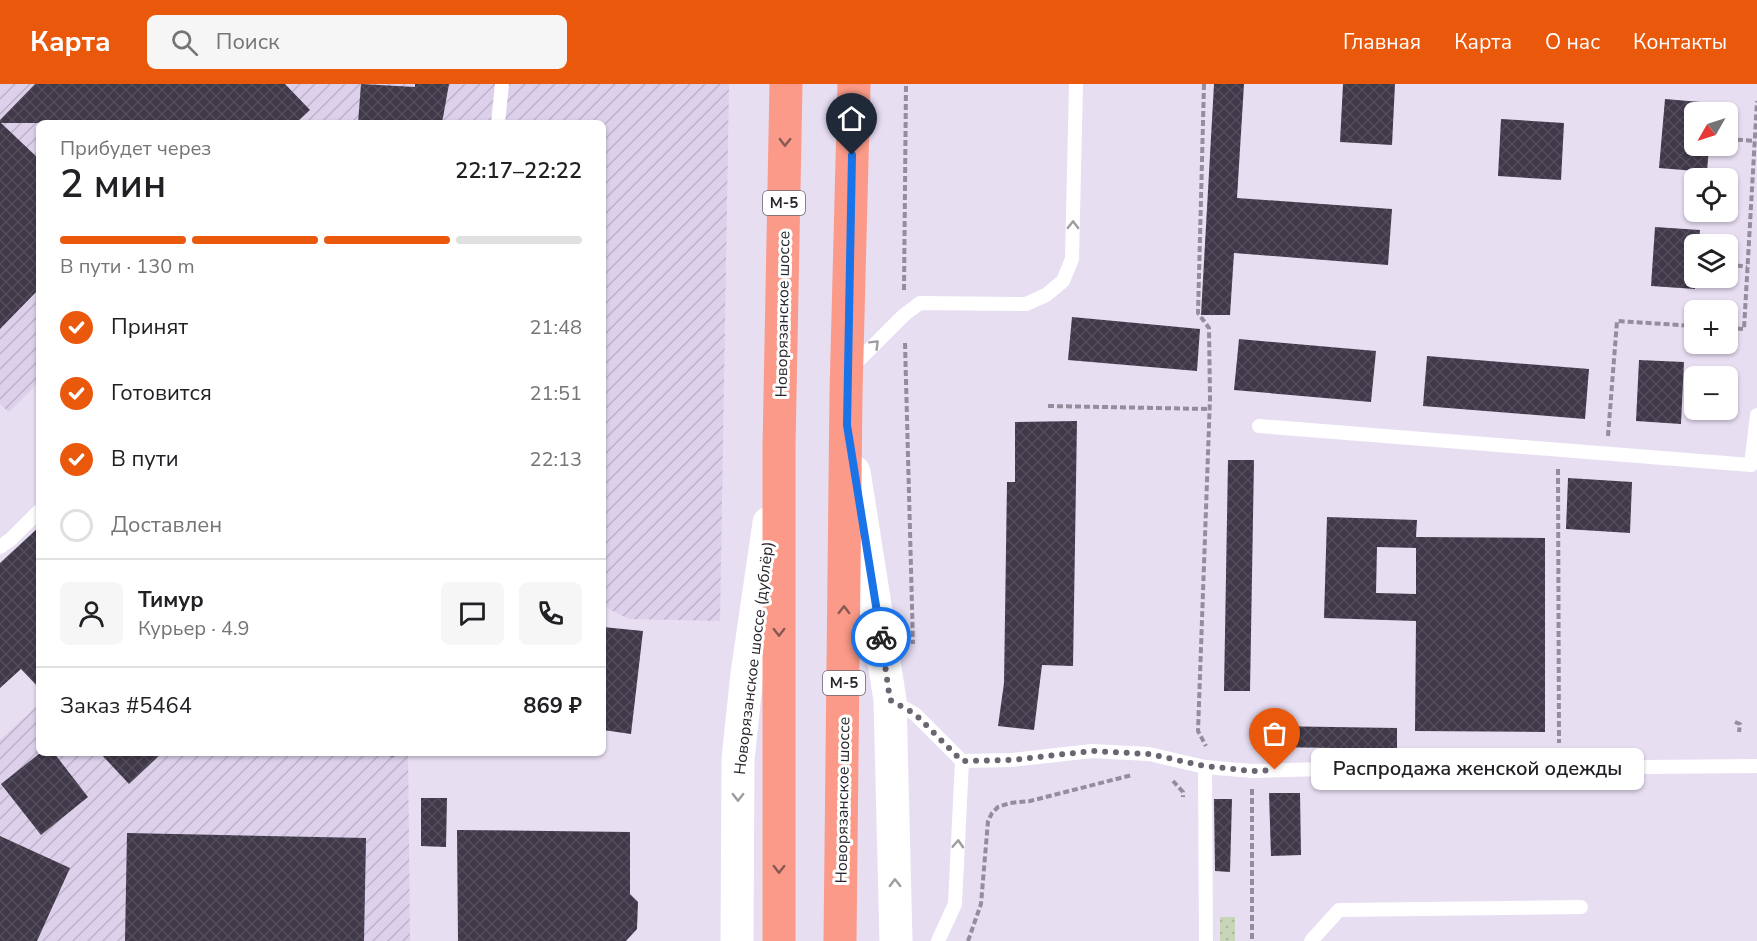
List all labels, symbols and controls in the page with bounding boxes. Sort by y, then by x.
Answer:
search box [147,15,567,69]
text: Карта [30,23,111,61]
icon: search [168,26,201,59]
text: Поиск [216,27,280,57]
text: Главная [1343,28,1421,56]
text: Карта [1454,28,1512,56]
text: О нас [1545,28,1600,56]
text: Контакты [1633,28,1727,56]
pin [826,93,877,155]
icon: home [835,102,868,135]
north arrow [1684,102,1738,156]
map controls [1684,102,1738,420]
text: Прибудет через [60,135,211,162]
one-way arrow [778,138,791,147]
text: 22:17–22:22 [455,156,582,186]
text: 2 мин [60,158,166,211]
button: locate [1684,168,1738,222]
road number: М-5 [763,191,805,215]
one-way arrow [1066,220,1079,229]
street label: Новорязанское шоссе [771,231,795,397]
button: layers [1684,234,1738,288]
text: В пути · 130 m [60,253,195,280]
button: + [1684,300,1738,354]
icon: check [60,311,93,344]
text: Принят [111,312,188,342]
text: 21:48 [529,314,582,341]
one-way arrow [868,340,879,351]
button: − [1684,366,1738,420]
icon: check [60,377,93,410]
text: Готовится [111,378,212,408]
text: 21:51 [529,380,582,407]
icon: check [60,443,93,476]
text: В пути [111,444,179,474]
text: 22:13 [529,446,582,473]
text: Доставлен [111,510,222,540]
street label: Новорязанское шоссе (дублёр) [729,540,779,776]
button: person [60,582,123,645]
button: chat [441,582,504,645]
button: phone [519,582,582,645]
text: Тимур [138,585,204,615]
one-way arrow [838,605,851,614]
courier [851,607,911,667]
text: Курьер · 4.9 [138,615,250,642]
icon: bike [865,621,898,654]
one-way arrow [773,627,785,636]
road number: М-5 [823,671,865,695]
text: Заказ #5464 [60,691,192,721]
text: 869 ₽ [523,691,582,721]
pin [1249,708,1300,770]
street label: Новорязанское шоссе [831,717,855,883]
icon: bag [1258,717,1291,750]
callout: Распродажа женской одежды [1311,749,1644,791]
text: Распродажа женской одежды [1333,755,1622,782]
one-way arrow [732,793,744,802]
one-way arrow [951,840,964,849]
one-way arrow [773,864,785,873]
one-way arrow [889,878,901,887]

